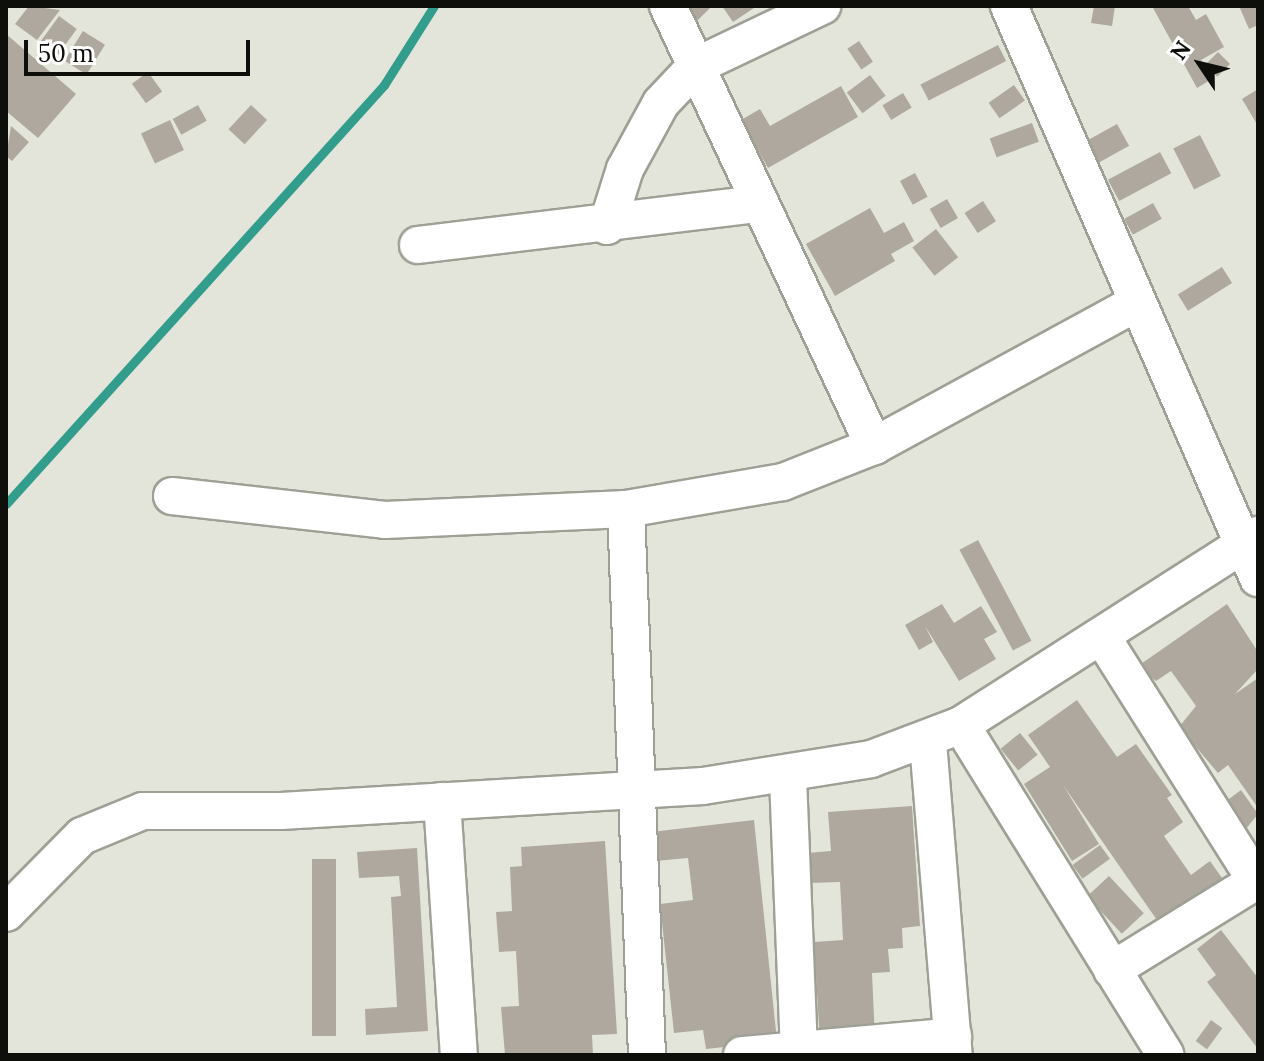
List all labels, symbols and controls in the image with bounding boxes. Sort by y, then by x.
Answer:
scale bar [28,24,254,74]
north arrow [1160,24,1240,104]
text: N [1164,35,1197,65]
text: 50 m [38,38,94,69]

